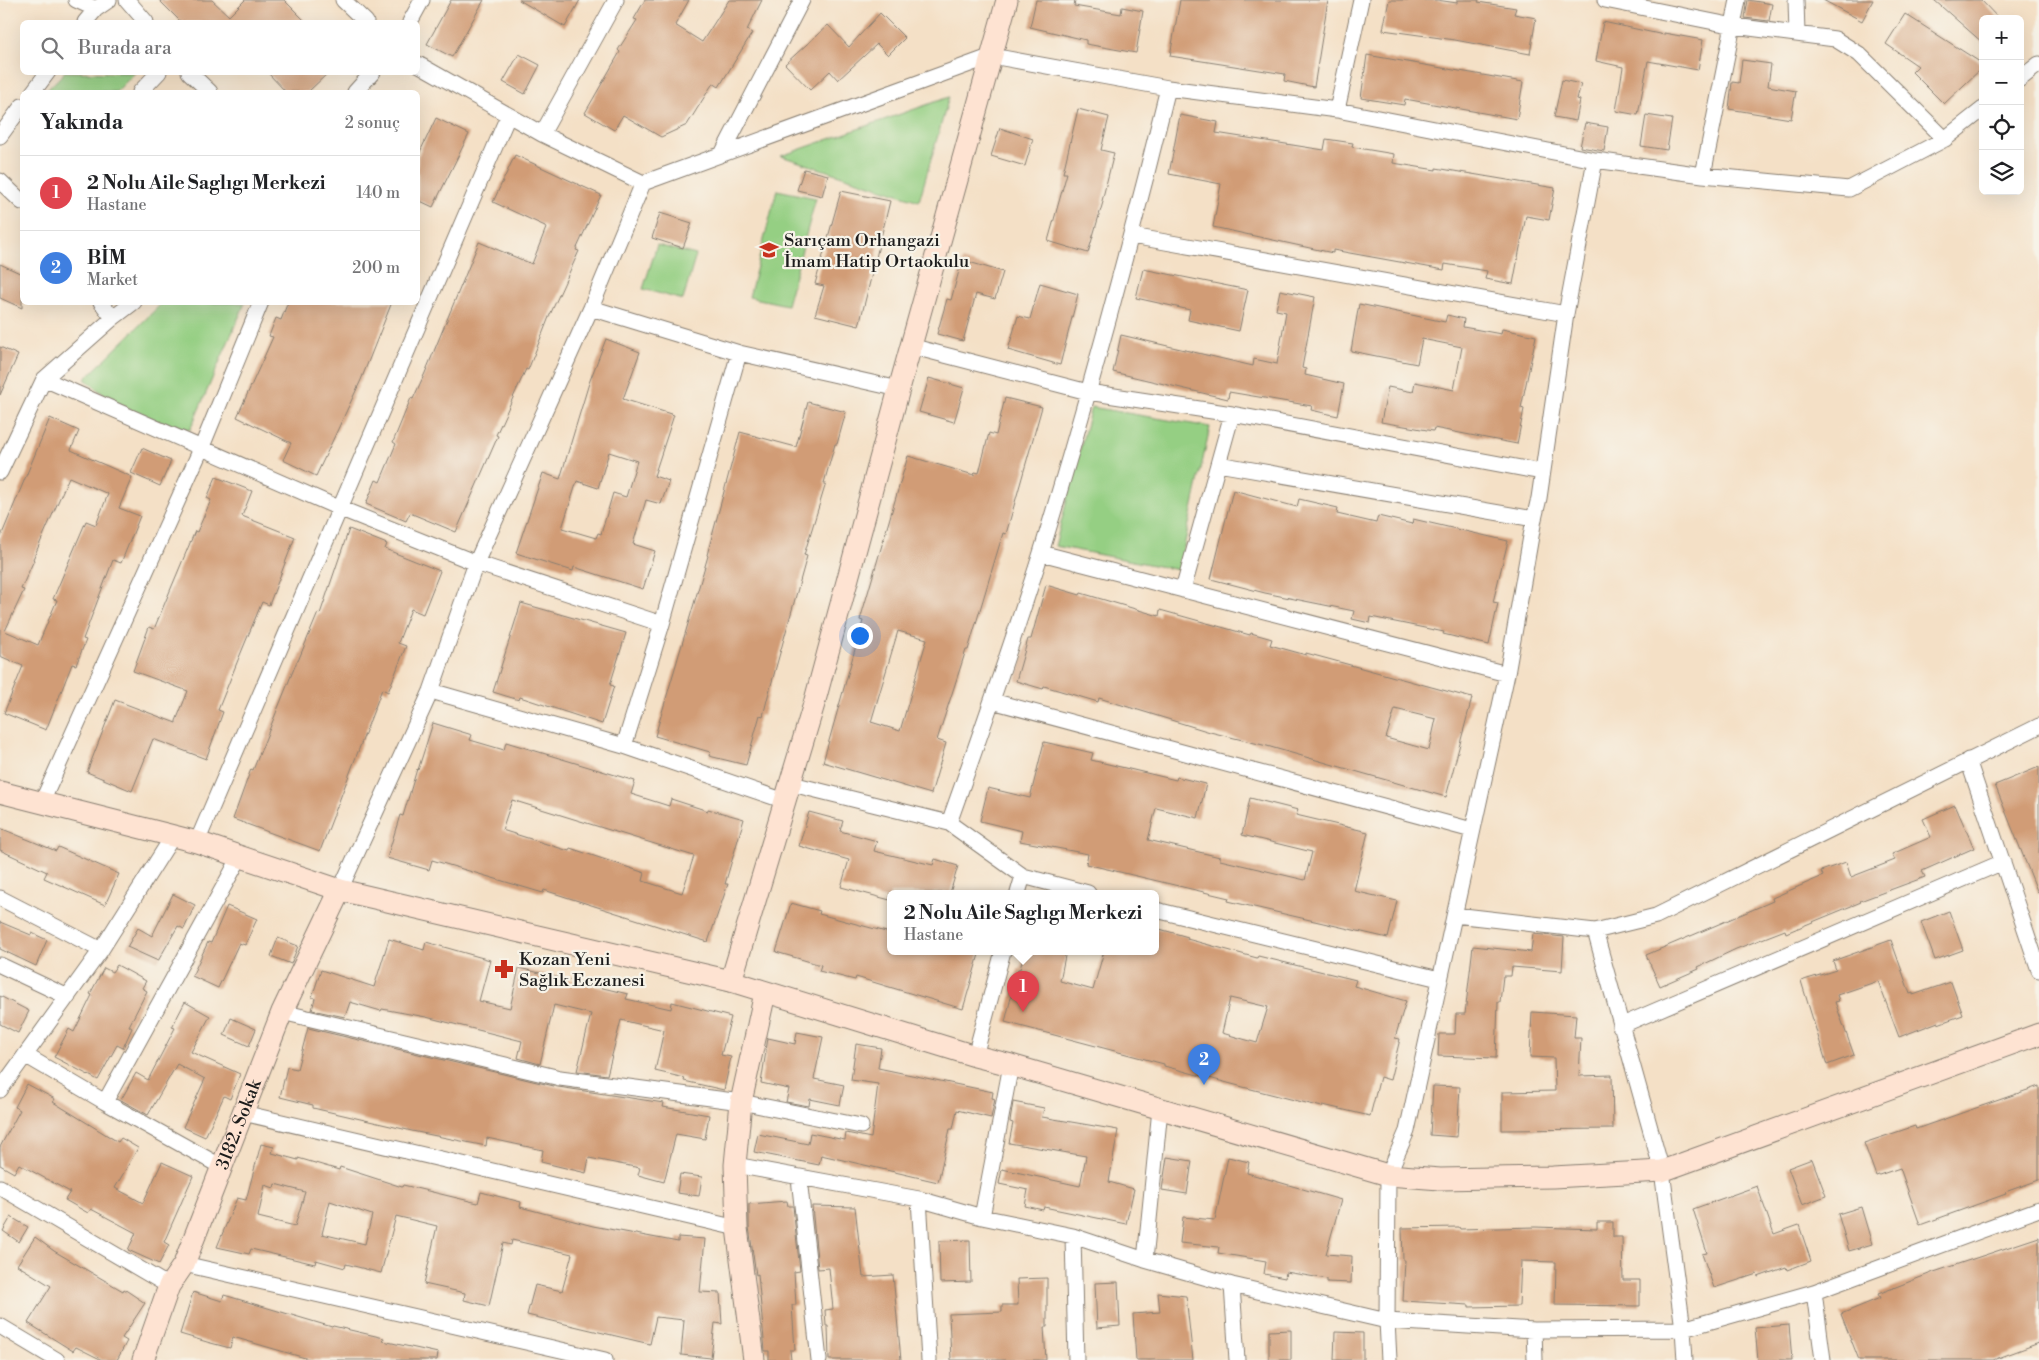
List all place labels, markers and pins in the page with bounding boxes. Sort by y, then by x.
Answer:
place label: Sarıçam Orhangazi İmam Hatip Ortaokulu [784,229,970,273]
school or university icon: Sarıçam Orhangazi İmam Hatip Ortaokulu [758,239,780,261]
place label: Kozan Yeni Sağlık Eczanesi [519,948,645,992]
pharmacy icon: Kozan Yeni Sağlık Eczanesi [493,958,515,980]
pin: 1 [1007,971,1039,1012]
pin: 2 [1188,1044,1220,1085]

